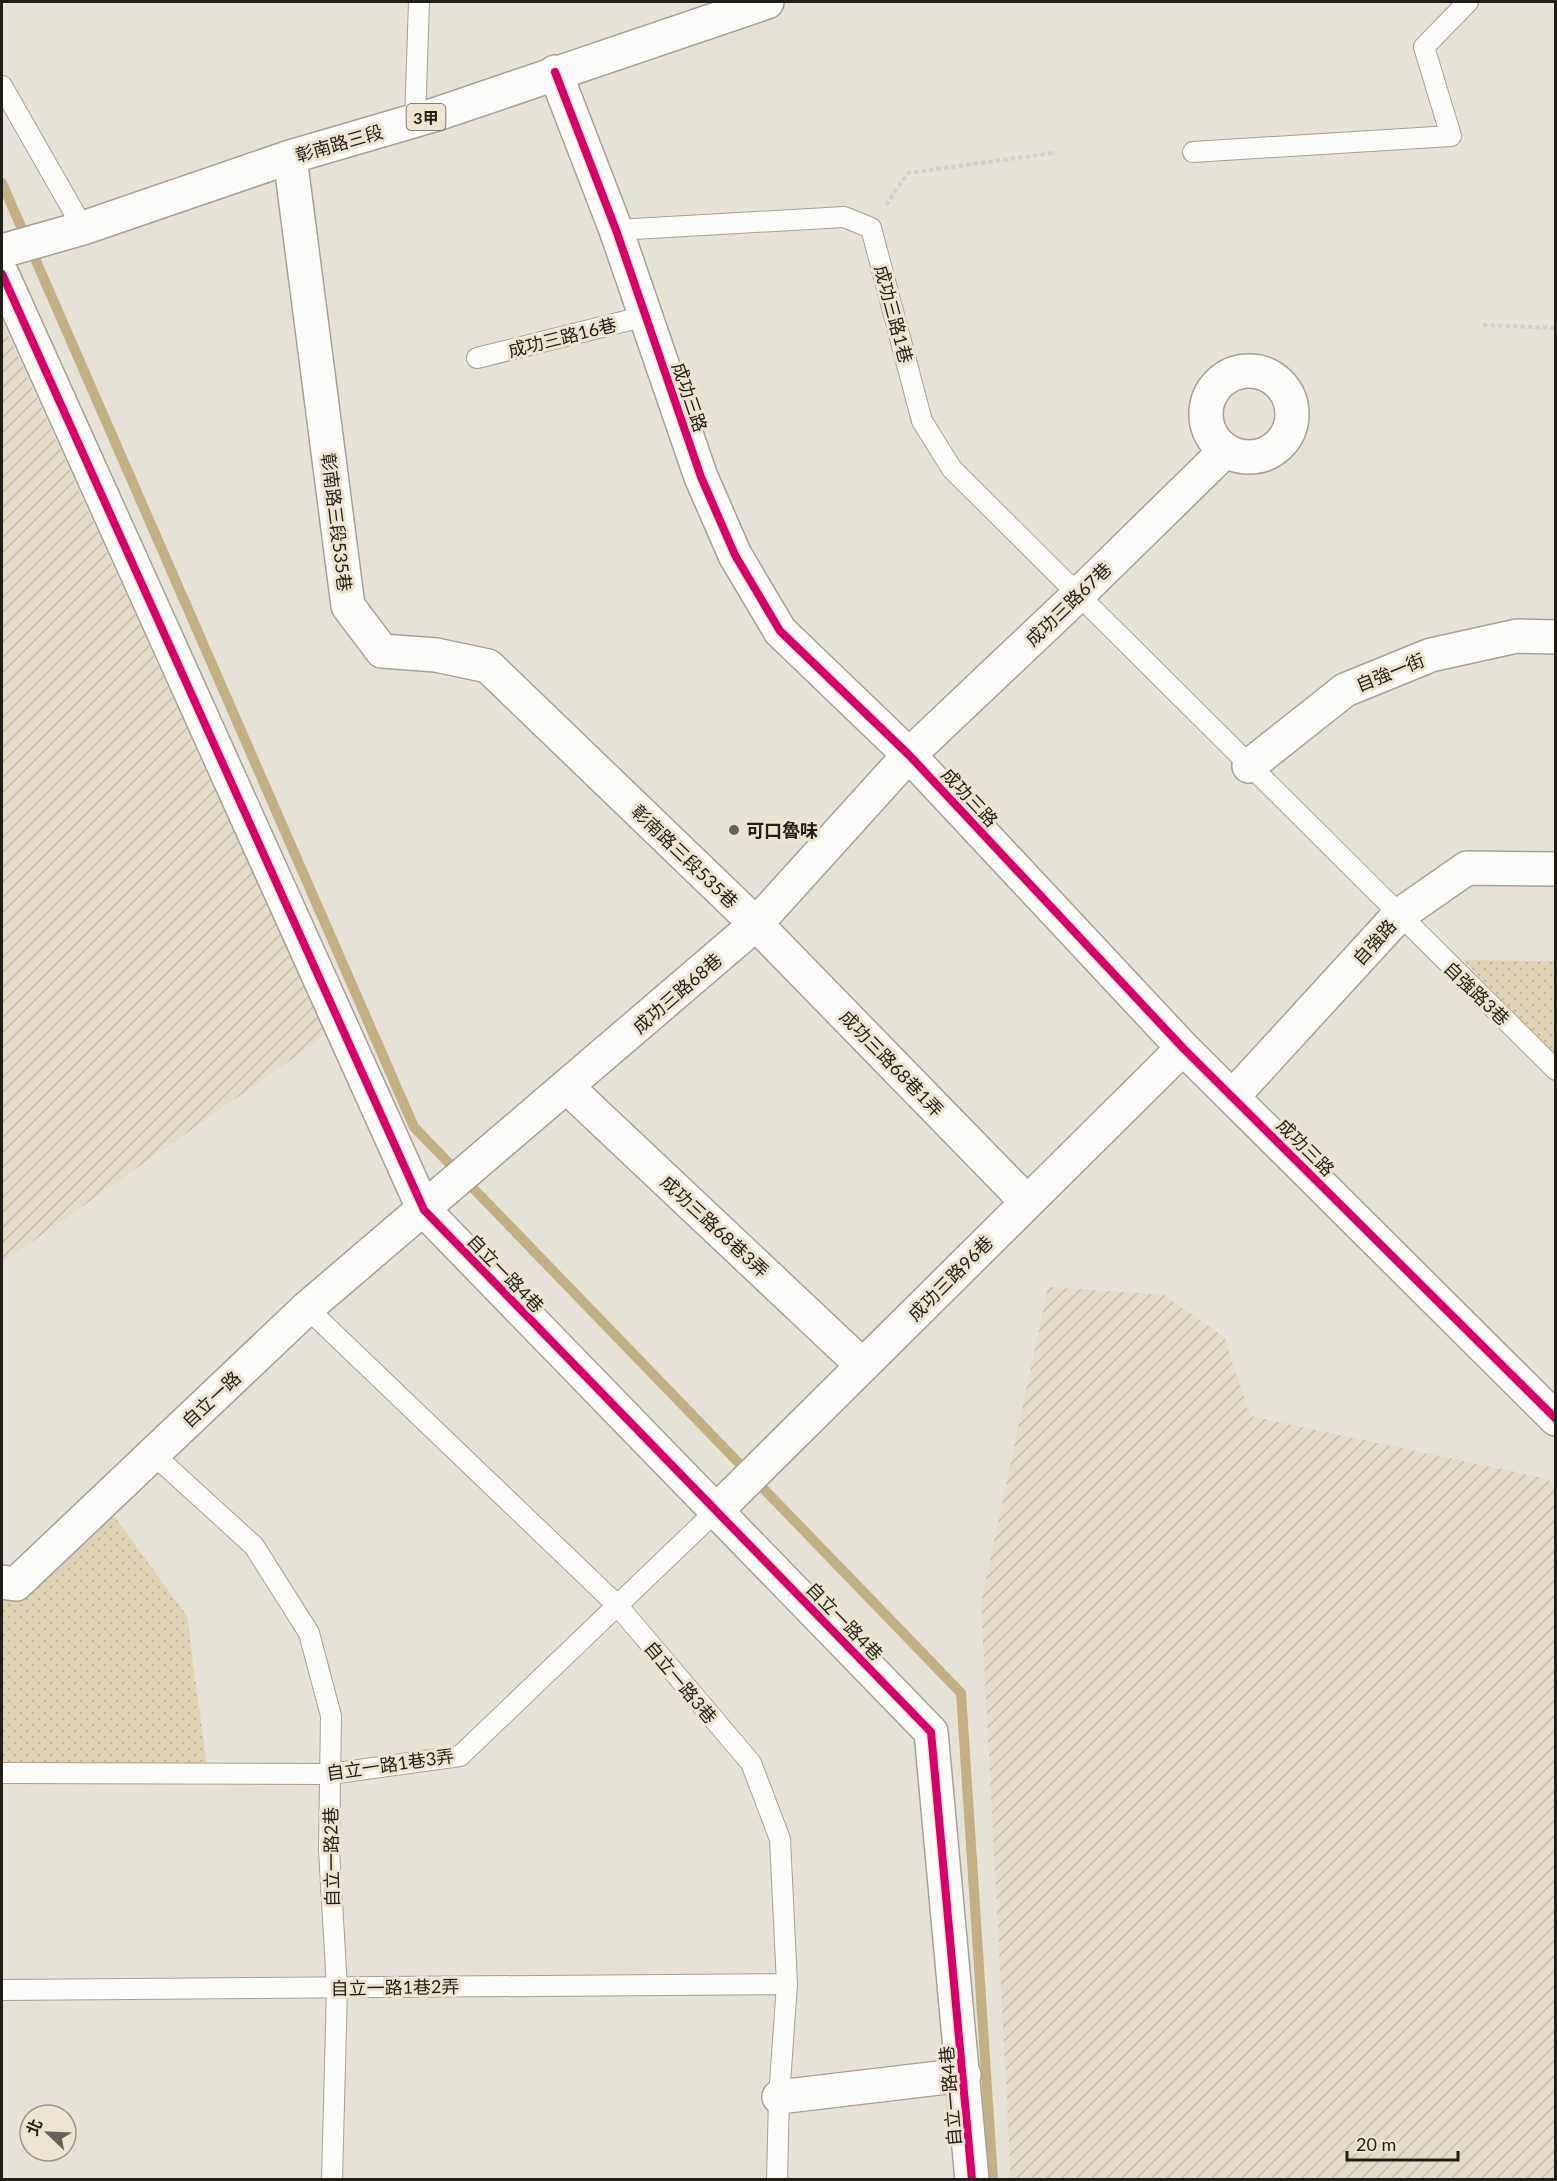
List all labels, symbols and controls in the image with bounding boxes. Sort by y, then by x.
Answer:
road number: 3甲 [406,104,446,130]
street label: 彰南路三段 [293,120,385,166]
street label: 成功三路1巷 [870,263,918,365]
street label: 成功三路16巷 [506,313,618,361]
street label: 成功三路 [668,359,712,435]
street label: 彰南路三段535巷 [318,452,356,592]
street label: 成功三路67巷 [1020,558,1116,650]
street label: 自強一街 [1353,648,1427,696]
street label: 成功三路 [937,763,1003,831]
street label: 彰南路三段535巷 [627,800,743,912]
place label: 可口魯味 [746,819,818,841]
marker: 可口魯味 [727,823,741,837]
street label: 自強路 [1348,915,1400,969]
street label: 成功三路68巷 [628,948,726,1038]
street label: 自強路3巷 [1440,956,1514,1030]
street label: 成功三路68巷1弄 [836,1005,948,1121]
street label: 成功三路 [1273,1114,1339,1180]
street label: 成功三路68巷3弄 [657,1170,773,1282]
street label: 自立一路4巷 [463,1229,549,1317]
street label: 成功三路96巷 [903,1231,997,1325]
street label: 自立一路 [177,1366,245,1432]
street label: 自立一路4巷 [802,1577,888,1665]
street label: 自立一路3巷 [640,1636,722,1728]
street label: 自立一路1巷3弄 [325,1744,455,1784]
street label: 自立一路2巷 [319,1807,343,1907]
street label: 自立一路1巷2弄 [330,1975,460,1999]
street label: 自立一路4巷 [935,2045,965,2147]
north arrow [18,2103,78,2163]
text: 北 [22,2116,46,2138]
scale bar [1347,2124,1458,2162]
text: 20 m [1356,2133,1396,2155]

